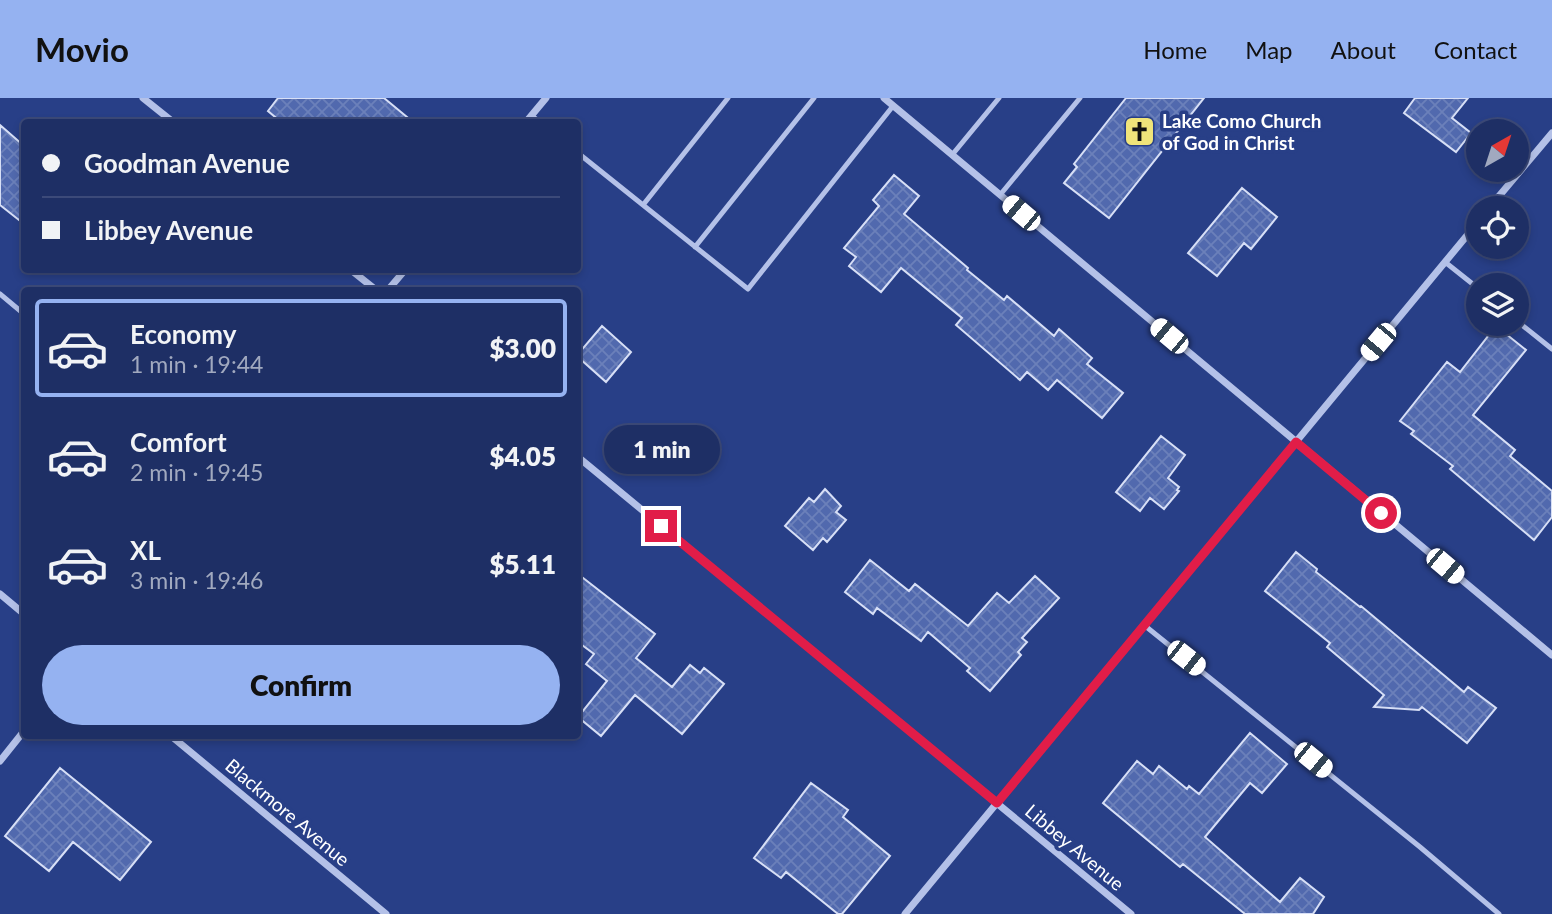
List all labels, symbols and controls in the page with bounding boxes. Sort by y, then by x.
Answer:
text: Movio [35,29,129,69]
text: Home [1143,35,1207,64]
text: Map [1245,35,1293,64]
text: About [1331,35,1396,64]
text: Contact [1434,35,1517,64]
place label: Lake Como Church of God in Christ [1162,109,1321,154]
church icon: Lake Como Church of God in Christ [1122,114,1156,148]
north arrow [1466,119,1530,182]
map controls [1466,119,1529,336]
text: Goodman Avenue [84,147,290,179]
car [999,191,1044,235]
button: locate [1466,196,1529,259]
text: Libbey Avenue [84,214,253,246]
button: layers [1466,273,1529,336]
car [1147,314,1192,358]
icon: car [46,317,109,380]
text: Economy [130,318,236,350]
car [1357,319,1400,365]
text: $3.00 [489,332,556,364]
text: 1 min · 19:44 [130,350,263,378]
callout: 1 min [603,424,719,474]
icon: car [46,425,109,488]
text: Comfort [130,426,227,458]
text: 1 min [633,435,691,463]
text: $4.05 [489,440,556,472]
text: 2 min · 19:45 [130,458,263,486]
route start [1365,497,1397,529]
route end [645,510,677,542]
icon: car [46,533,109,596]
text: XL [130,534,161,566]
car [1423,544,1468,588]
text: $5.11 [489,548,556,580]
text: 3 min · 19:46 [130,566,263,594]
car [1163,637,1210,679]
button: Confirm [42,645,560,725]
car [1291,739,1336,781]
street label: Blackmore Avenue [221,753,355,871]
street label: Libbey Avenue [1021,799,1129,895]

